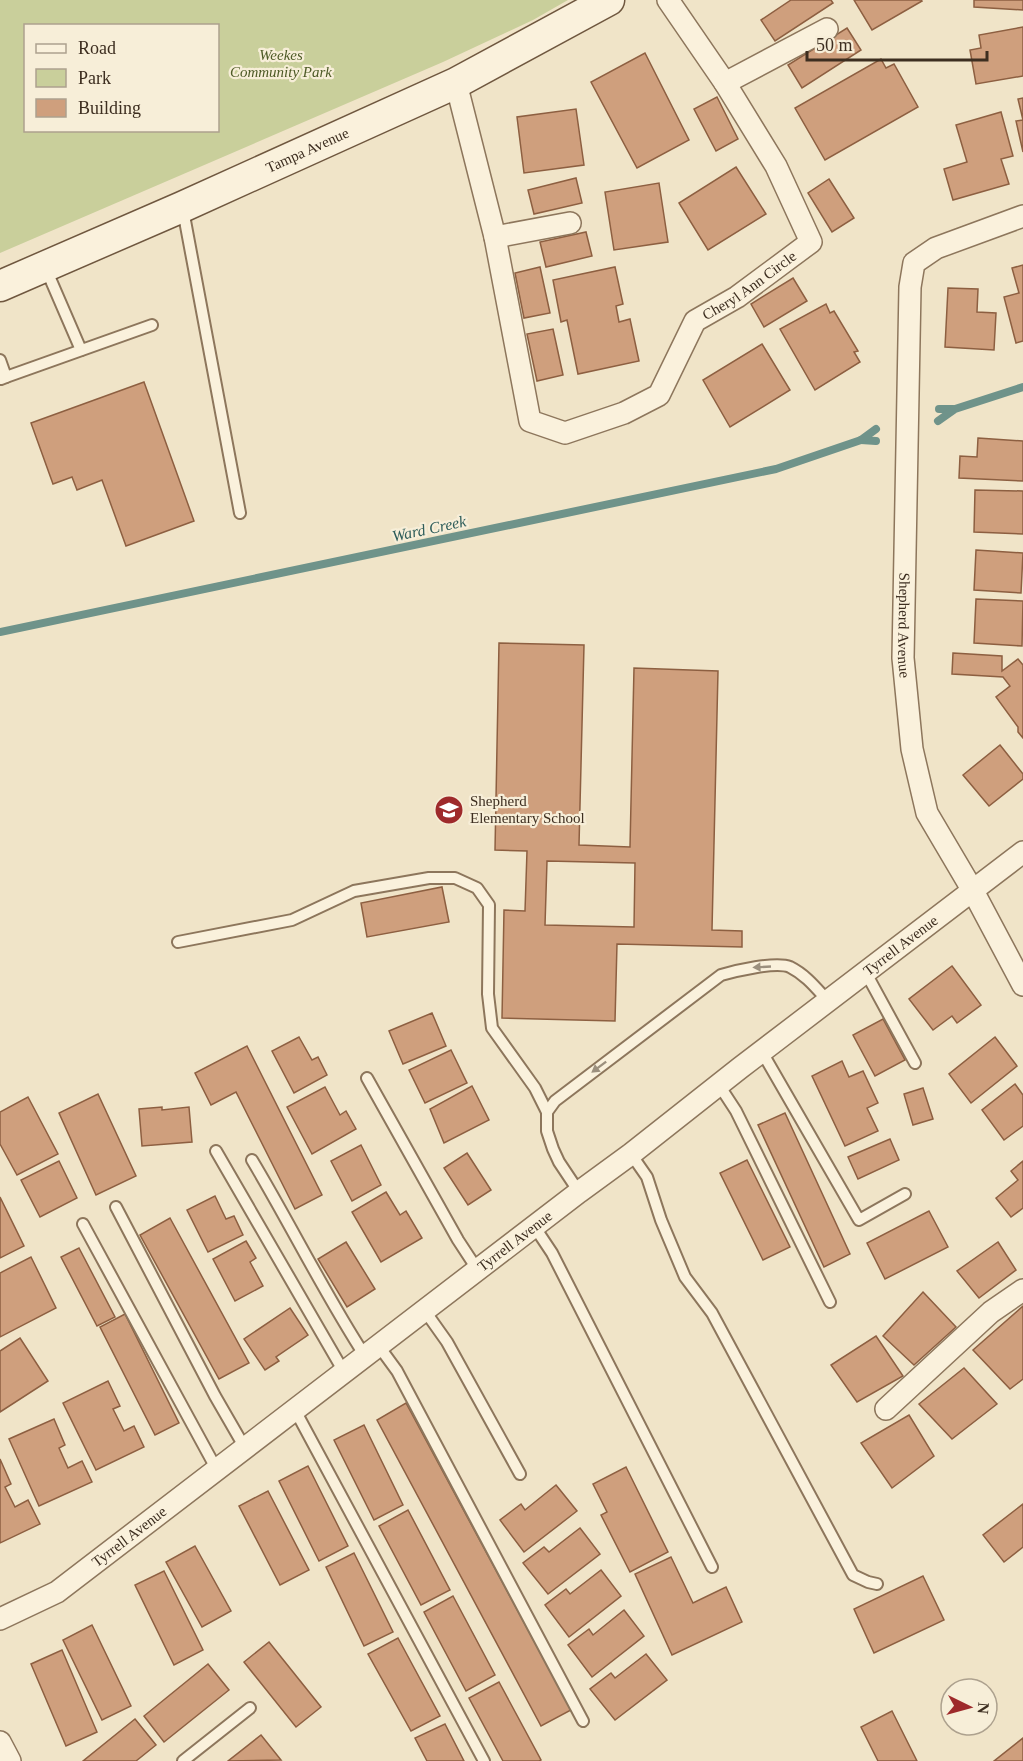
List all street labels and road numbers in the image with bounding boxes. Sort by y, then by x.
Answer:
street label: Tampa Avenue [263,124,352,176]
street label: Cheryl Ann Circle [700,248,799,323]
street label: Shepherd Avenue [895,573,913,679]
street label: Tyrrell Avenue [860,912,941,979]
street label: Tyrrell Avenue [475,1207,555,1275]
street label: Tyrrell Avenue [89,1503,170,1570]

